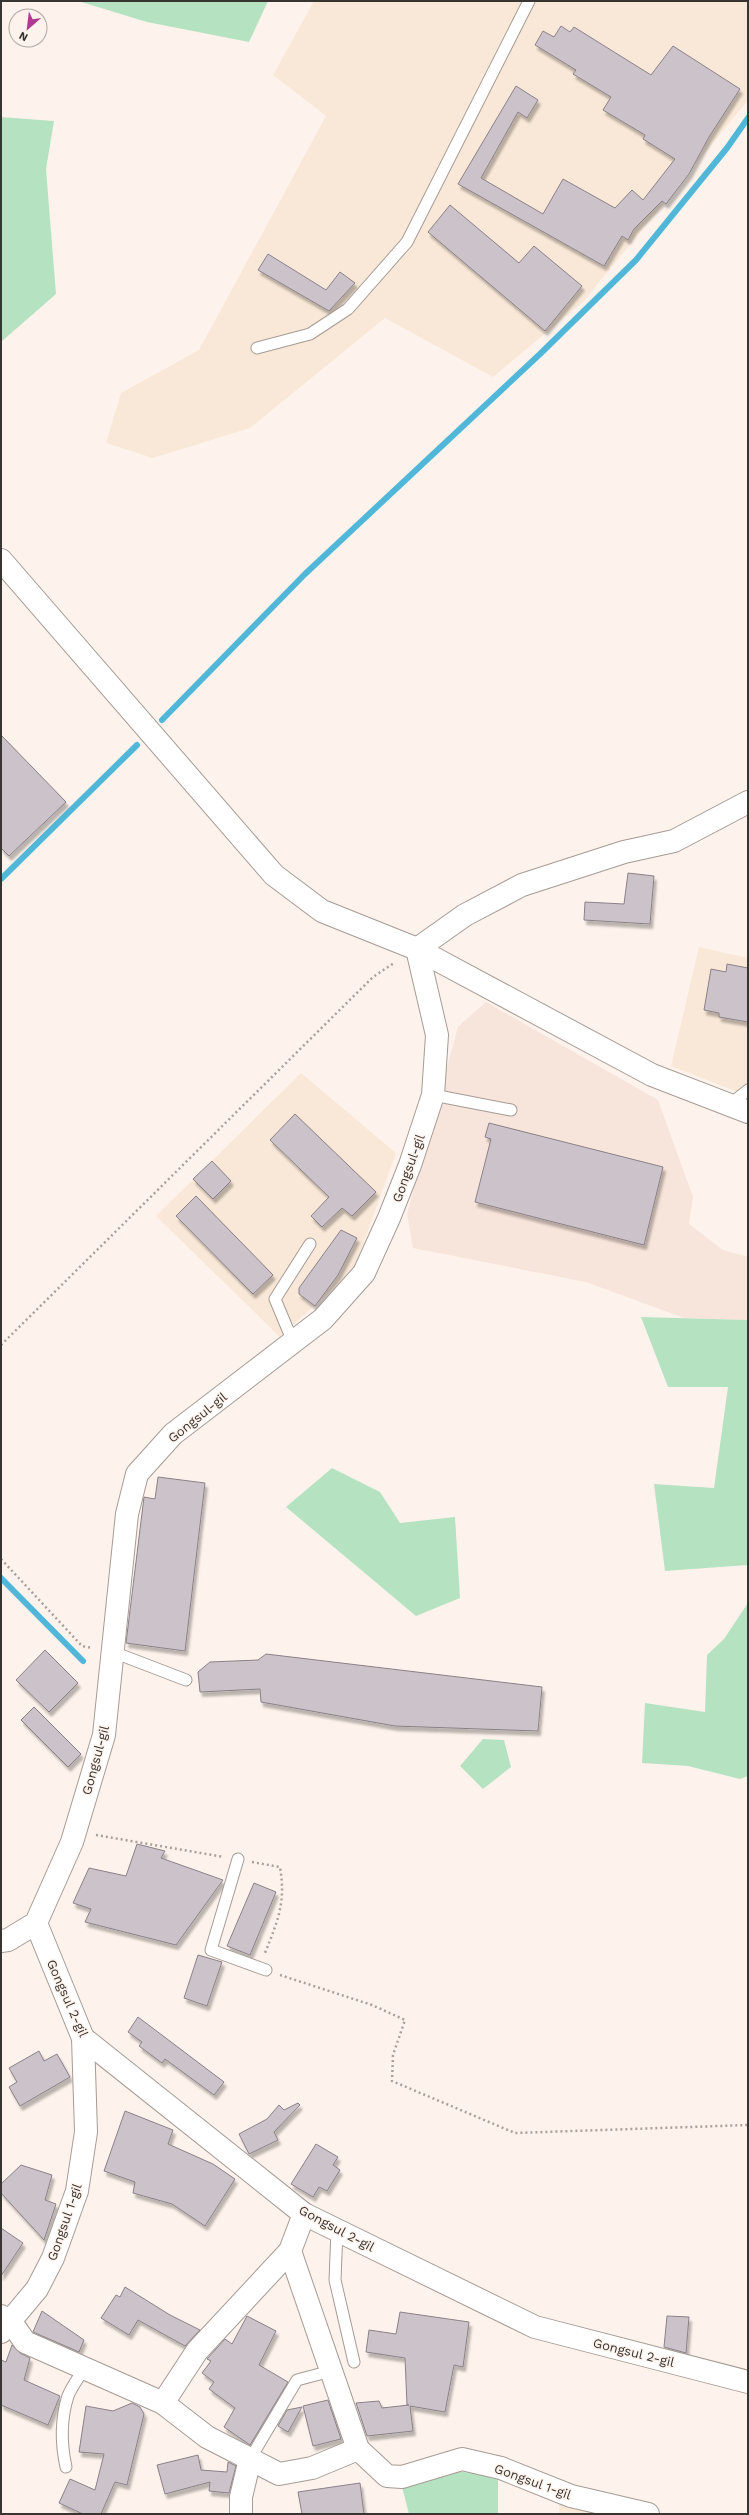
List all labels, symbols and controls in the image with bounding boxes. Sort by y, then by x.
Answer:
north arrow [8,8,48,48]
text: N [17,29,30,44]
street label: Gongsul-gil [389,1132,428,1204]
street label: Gongsul-gil [165,1389,230,1446]
street label: Gongsul-gil [79,1724,112,1797]
street label: Gongsul 2-gil [44,1957,91,2039]
street label: Gongsul 1-gil [44,2182,85,2263]
street label: Gongsul 2-gil [296,2202,377,2255]
street label: Gongsul 2-gil [592,2335,676,2370]
street label: Gongsul 1-gil [492,2461,573,2502]

